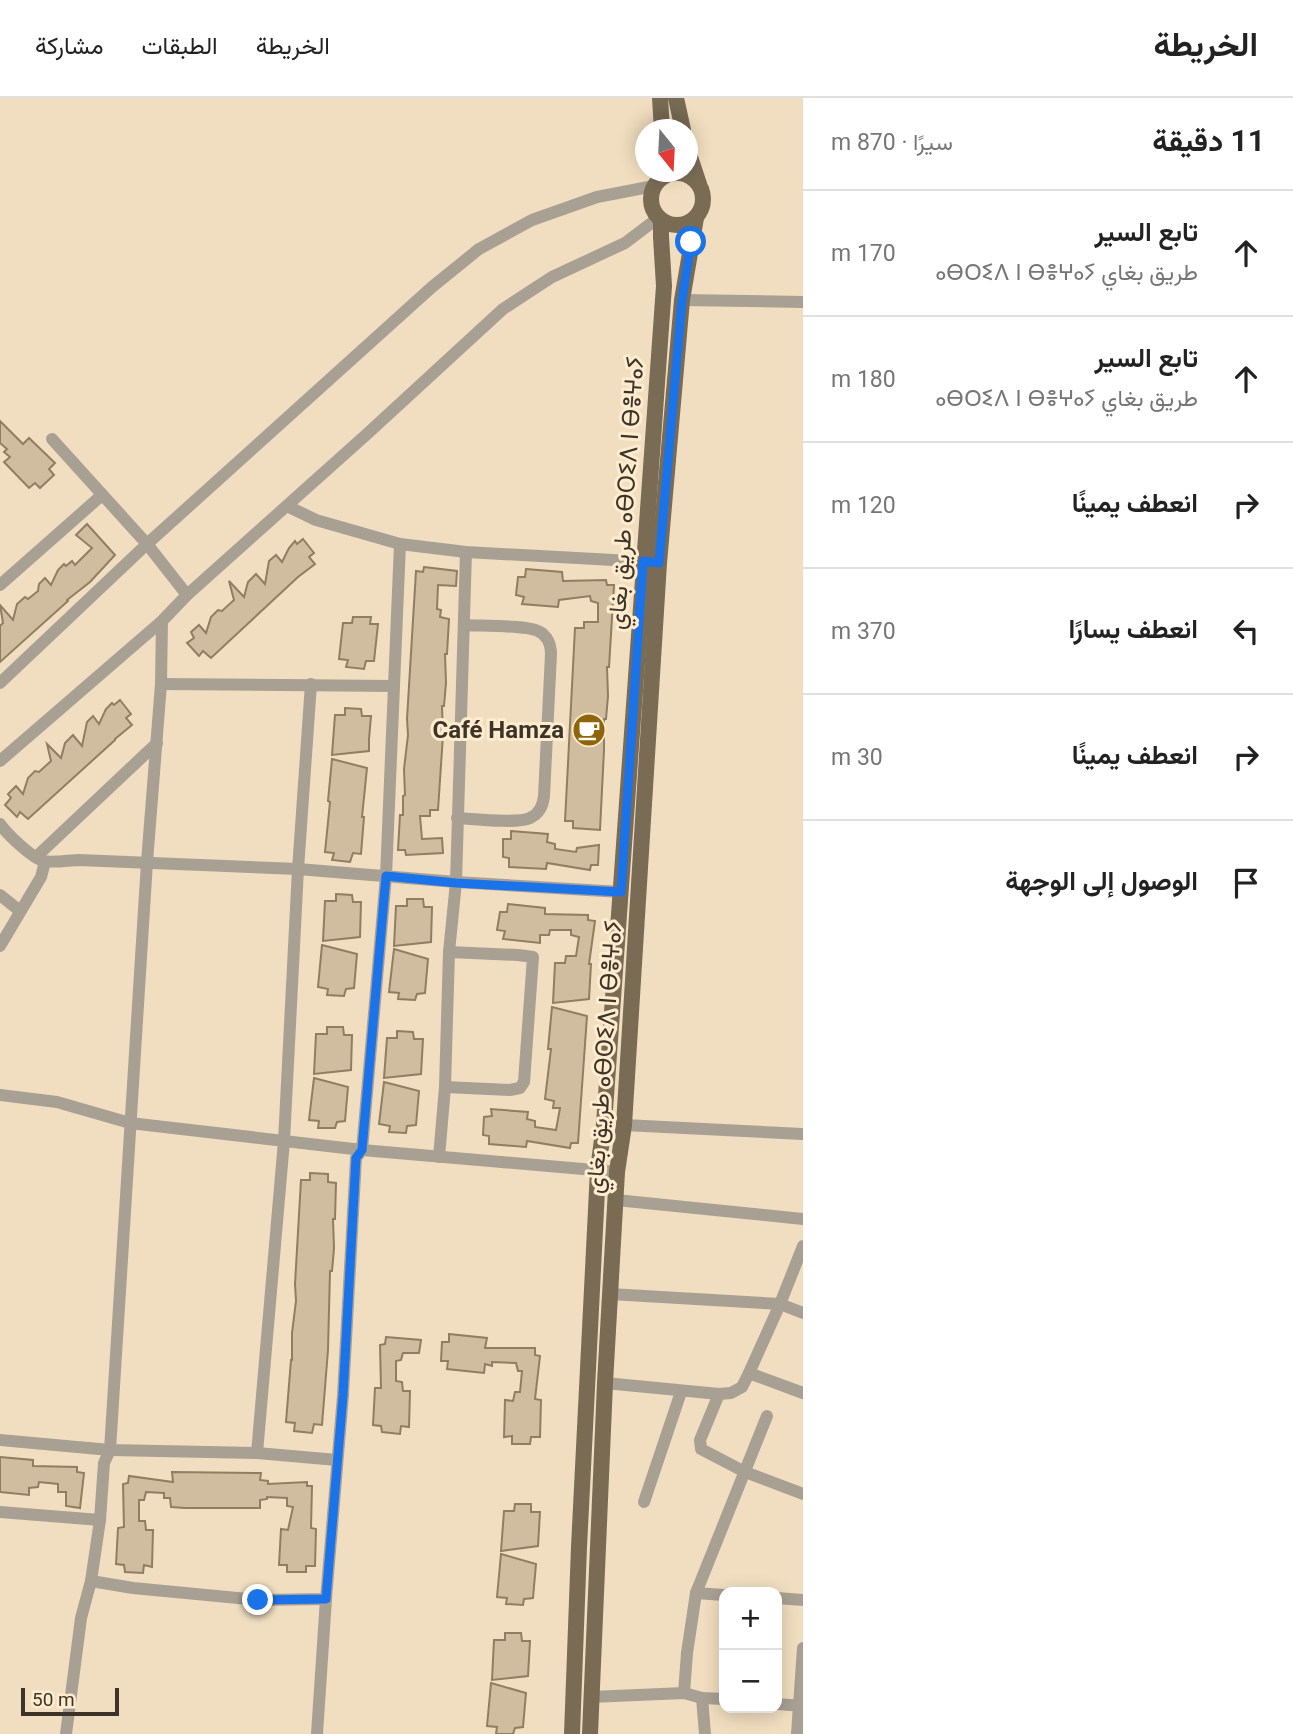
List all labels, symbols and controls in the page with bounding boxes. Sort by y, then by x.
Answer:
text: الخريطة [1154,25,1258,64]
text: مشاركة [35,32,103,60]
text: الطبقات [141,32,218,60]
text: الخريطة [256,32,330,60]
north arrow [635,119,698,182]
text: 11 دقيقة [1152,123,1265,158]
text: سيرًا · 870 m [831,129,953,156]
text: تابع السير [1095,217,1198,247]
route start [675,226,706,257]
icon: ahead [1227,234,1265,272]
text: 170 m [831,240,896,267]
text: طريق بغاي ⴰⴱⵔⵉⴷ ⵏ ⴱⴻⵖⴰⵢ [935,259,1198,286]
text: تابع السير [1095,343,1198,373]
street label: طريق بغاي ⴰⴱⵔⵉⴷ ⵏ ⴱⴻⵖⴰⵢ [602,355,655,631]
icon: ahead [1227,360,1265,398]
text: 180 m [831,366,896,393]
text: طريق بغاي ⴰⴱⵔⵉⴷ ⵏ ⴱⴻⵖⴰⵢ [935,385,1198,412]
icon: right [1227,486,1265,524]
text: انعطف يمينًا [1072,488,1198,518]
text: 120 m [831,492,896,519]
icon: left [1227,612,1265,650]
text: انعطف يسارًا [1068,614,1198,644]
text: 370 m [831,618,896,645]
cafe icon: Café Hamza [570,711,608,749]
place label: Café Hamza [433,716,564,744]
icon: right [1227,738,1265,776]
text: انعطف يمينًا [1072,740,1198,770]
text: 30 m [831,744,883,771]
icon: arrive [1227,864,1265,902]
text: الوصول إلى الوجهة [1005,866,1198,896]
street label: طريق بغاي ⴰⴱⵔⵉⴷ ⵏ ⴱⴻⵖⴰⵢ [580,919,633,1195]
route end [242,1584,273,1615]
map controls [719,1587,782,1713]
button: + [719,1587,782,1650]
button: − [719,1650,782,1713]
scale bar [21,1685,119,1717]
text: 50 m [32,1688,75,1711]

